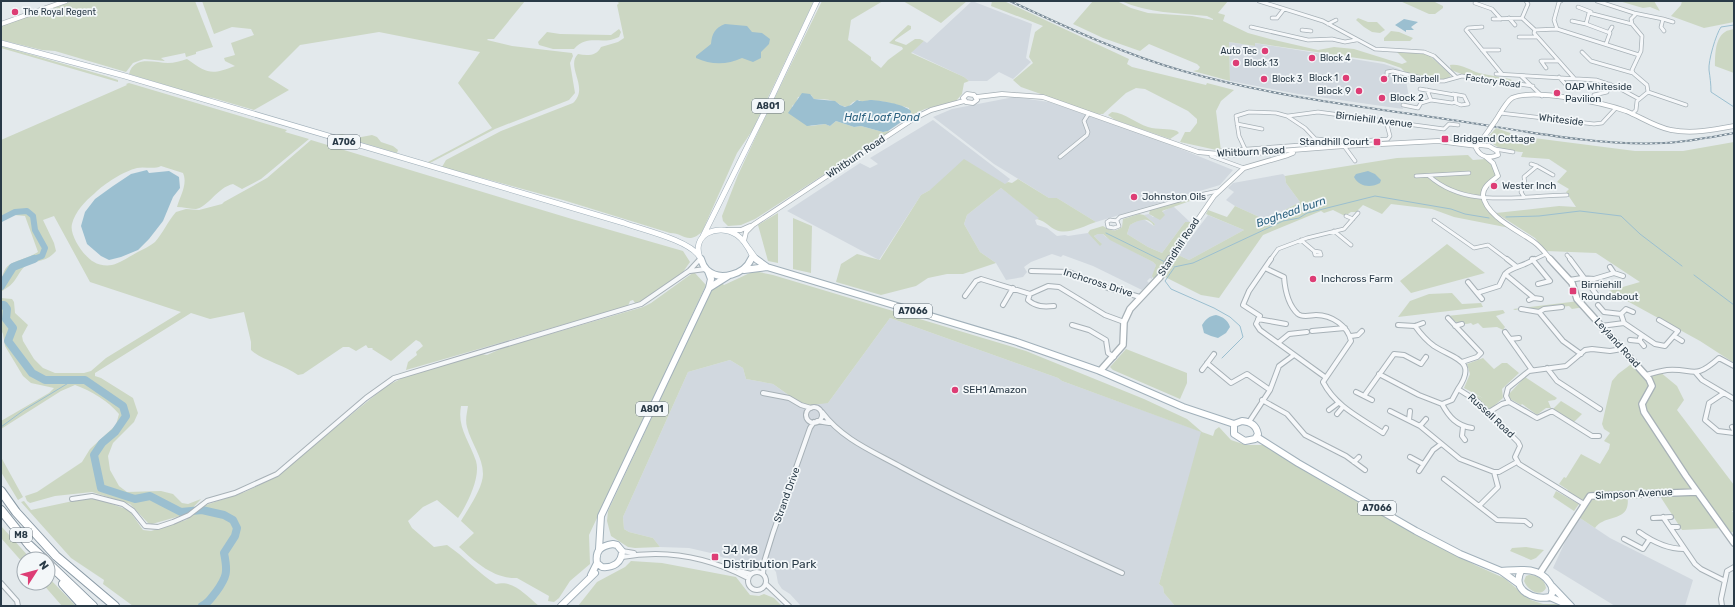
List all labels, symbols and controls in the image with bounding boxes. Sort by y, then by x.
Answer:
marker: The Royal Regent [10,7,20,17]
place label: The Royal Regent [23,7,96,17]
place label: Auto Tec [1221,46,1257,56]
marker: Auto Tec [1260,46,1270,56]
marker: Block 4 [1307,53,1317,63]
place label: Block 4 [1320,53,1351,63]
marker: Block 13 [1231,58,1241,68]
place label: Block 13 [1244,58,1278,68]
street label: Factory Road [1465,72,1521,90]
place label: Block 1 [1309,73,1338,83]
marker: Block 1 [1341,73,1351,83]
marker: Block 3 [1259,74,1269,84]
place label: Block 3 [1272,74,1303,84]
marker: The Barbell [1379,74,1389,84]
place label: The Barbell [1392,74,1439,84]
place label: OAP Whiteside Pavilion [1565,81,1632,105]
place label: Block 9 [1317,85,1351,97]
marker: Block 9 [1354,86,1364,96]
marker: OAP Whiteside Pavilion [1552,88,1562,98]
place label: Block 2 [1390,92,1424,104]
marker: Block 2 [1377,93,1387,103]
road number: A801 [752,99,784,113]
street label: Birniehill Avenue [1335,109,1414,131]
water label: Half Loaf Pond [844,111,920,124]
street label: Whiteside [1538,111,1585,129]
street label: Whitburn Road [824,133,888,181]
place label: Bridgend Cottage [1453,133,1536,145]
marker: Bridgend Cottage [1440,134,1450,144]
road number: A706 [328,135,360,149]
place label: Standhill Court [1299,136,1369,148]
marker: Standhill Court [1372,137,1382,147]
street label: Whitburn Road [1217,144,1286,160]
place label: Wester Inch [1502,180,1556,192]
marker: Wester Inch [1489,181,1499,191]
place label: Johnston Oils [1142,191,1206,203]
marker: Johnston Oils [1129,192,1139,202]
water label: Boghead burn [1254,194,1328,230]
street label: Standhill Road [1156,216,1202,278]
street label: Inchcross Drive [1062,266,1135,300]
place label: Inchcross Farm [1321,273,1393,285]
marker: Inchcross Farm [1308,274,1318,284]
place label: Birniehill Roundabout [1581,279,1638,303]
marker: Birniehill Roundabout [1568,286,1578,296]
road number: A7066 [894,304,932,318]
street label: Leyland Road [1592,316,1642,370]
place label: SEH1 Amazon [963,384,1027,396]
marker: SEH1 Amazon [950,385,960,395]
street label: Russell Road [1465,391,1517,441]
road number: A801 [636,402,668,416]
street label: Strand Drive [771,465,803,524]
street label: Simpson Avenue [1595,486,1673,502]
road number: A7066 [1358,501,1396,515]
road number: M8 [10,528,32,542]
place label: J4 M8 Distribution Park [723,543,817,571]
north arrow [16,551,56,591]
marker: J4 M8 Distribution Park [710,552,720,562]
text: N [36,558,51,573]

